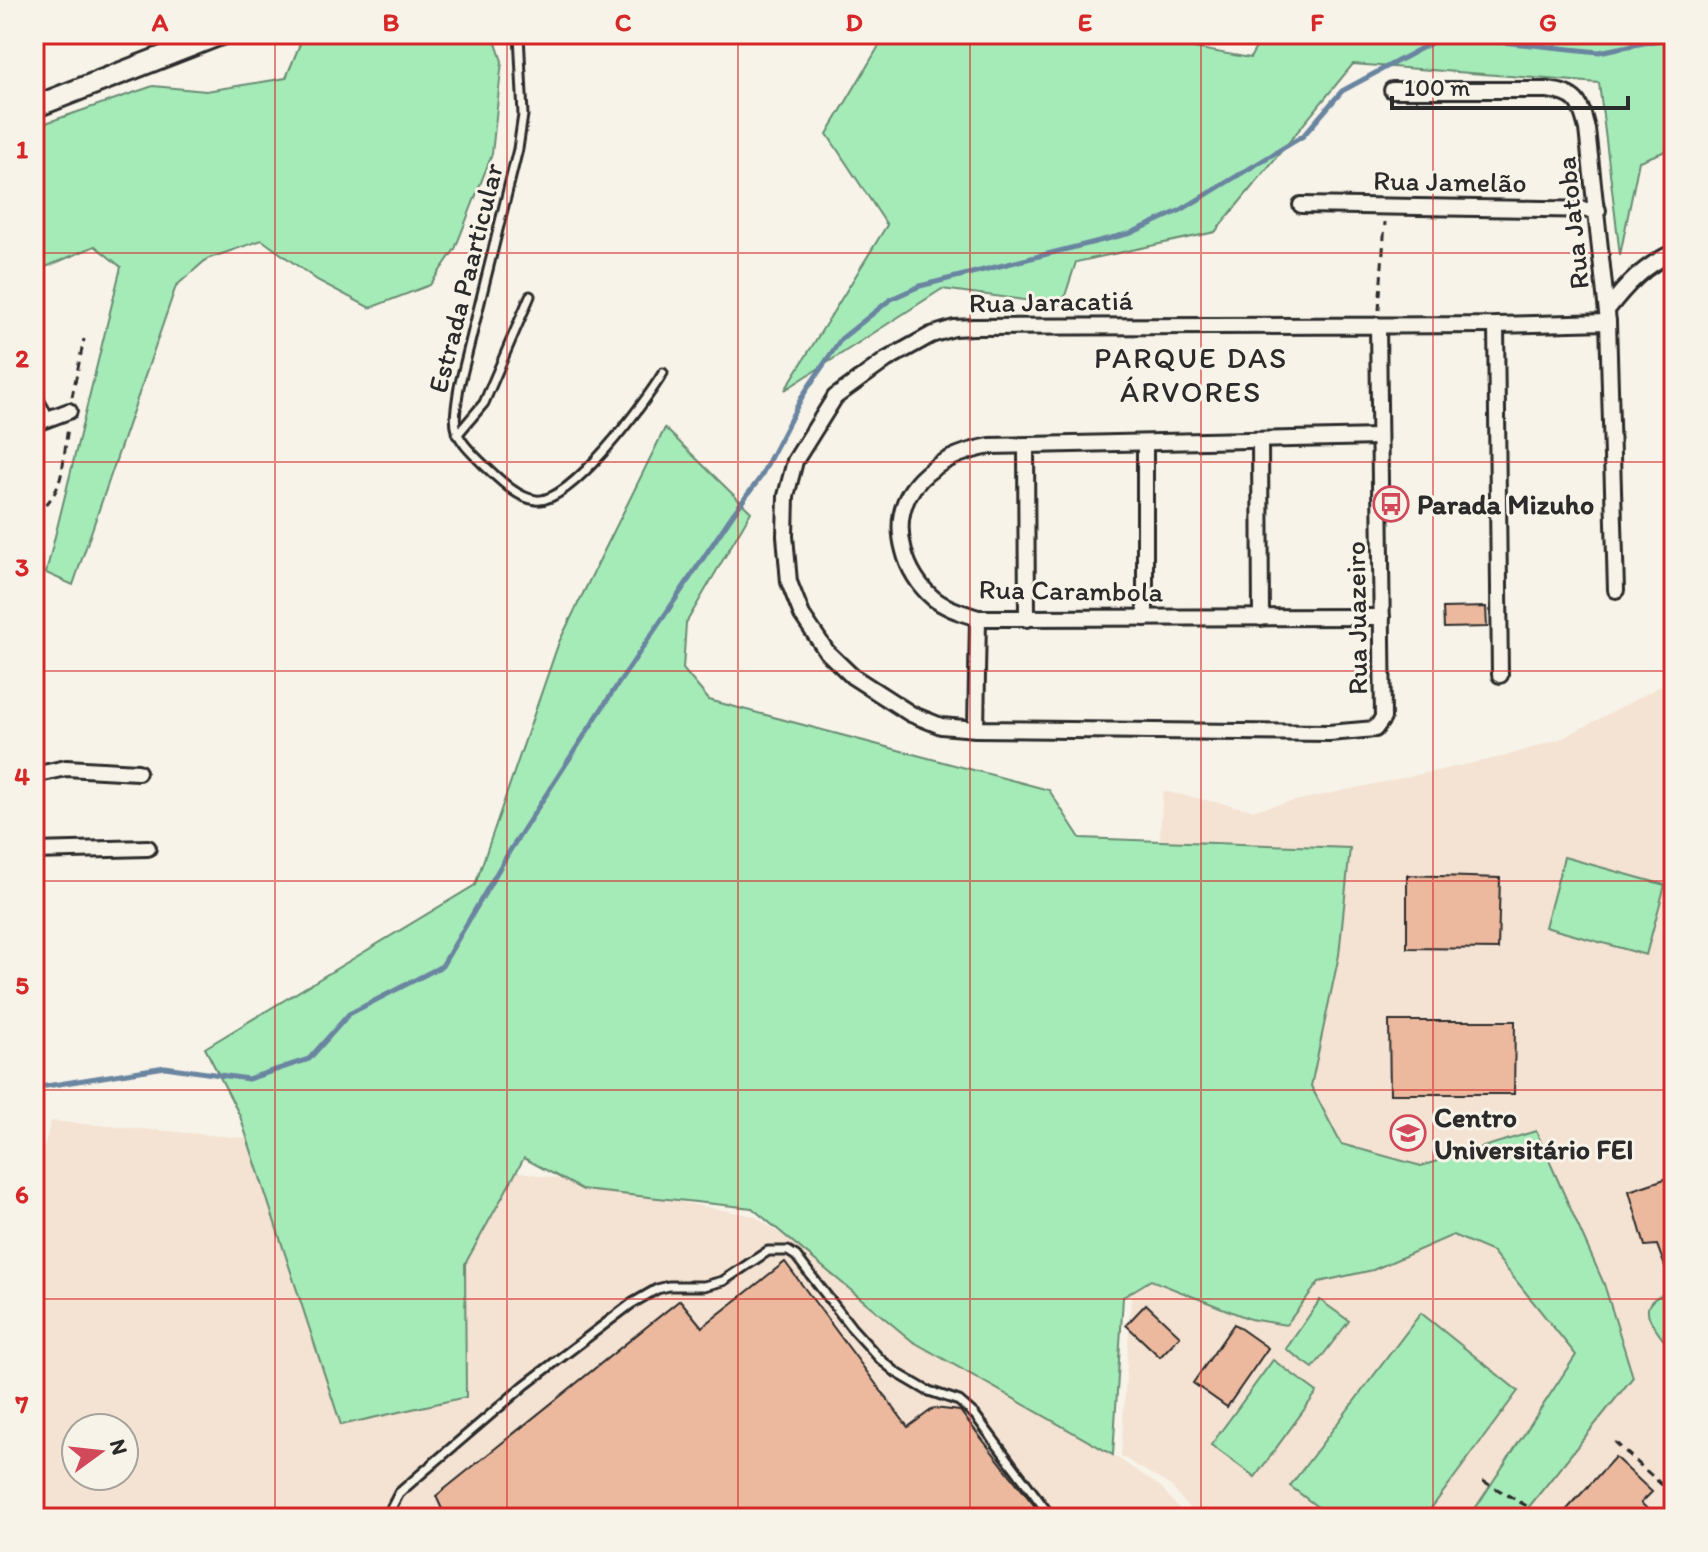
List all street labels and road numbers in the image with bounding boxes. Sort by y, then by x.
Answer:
street label: Rua Jatoba [1548,155,1596,291]
street label: Estrada Paarticular [420,160,510,396]
street label: Rua Jamelão [1373,163,1527,199]
street label: Rua Jaracatiá [969,283,1134,319]
street label: Rua Juazeiro [1338,541,1374,695]
street label: Rua Carambola [978,571,1164,609]

